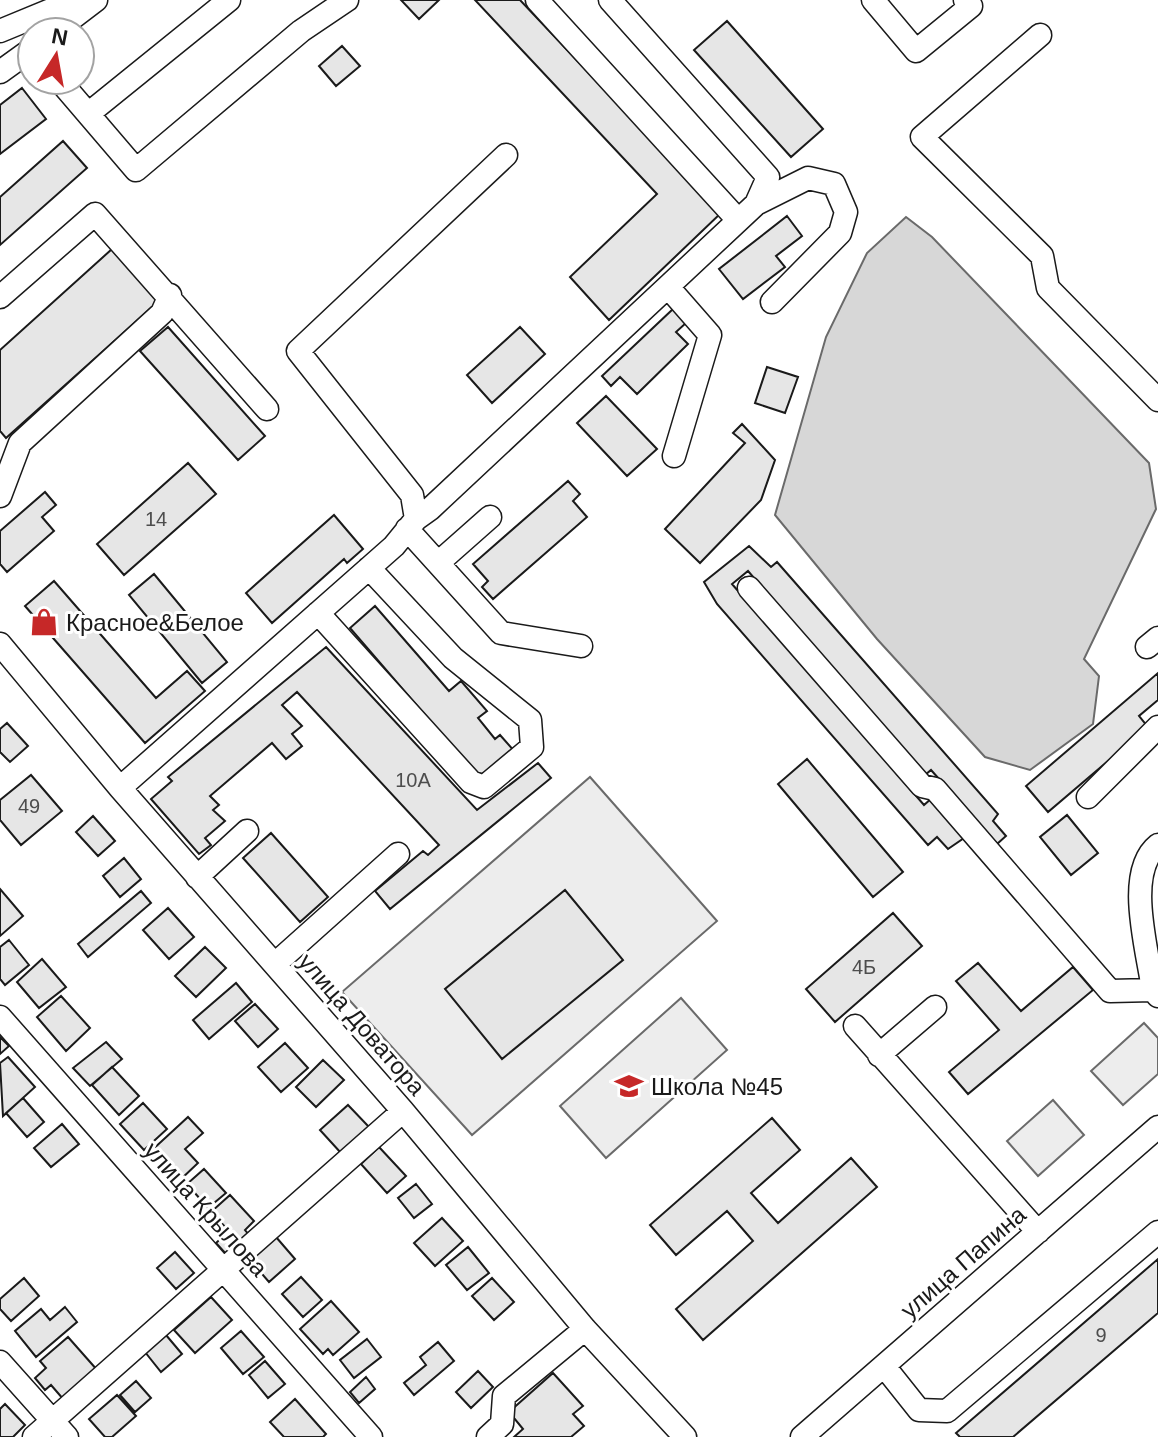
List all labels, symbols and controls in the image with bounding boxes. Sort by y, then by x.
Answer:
north arrow [16,16,96,96]
text: N [50,23,70,51]
house number: 14 [145,508,167,530]
shop icon: Красное&Белое [29,607,59,637]
place label: Красное&Белое [66,609,244,636]
house number: 10А [395,769,431,791]
house number: 49 [18,795,40,817]
street label: улица Доватора [293,948,431,1101]
house number: 4Б [852,956,876,978]
school or university icon: Школа №45 [614,1071,644,1101]
place label: Школа №45 [651,1073,783,1100]
street label: улица Крылова [139,1137,274,1282]
street label: улица Папина [895,1200,1031,1323]
house number: 9 [1095,1324,1107,1346]

